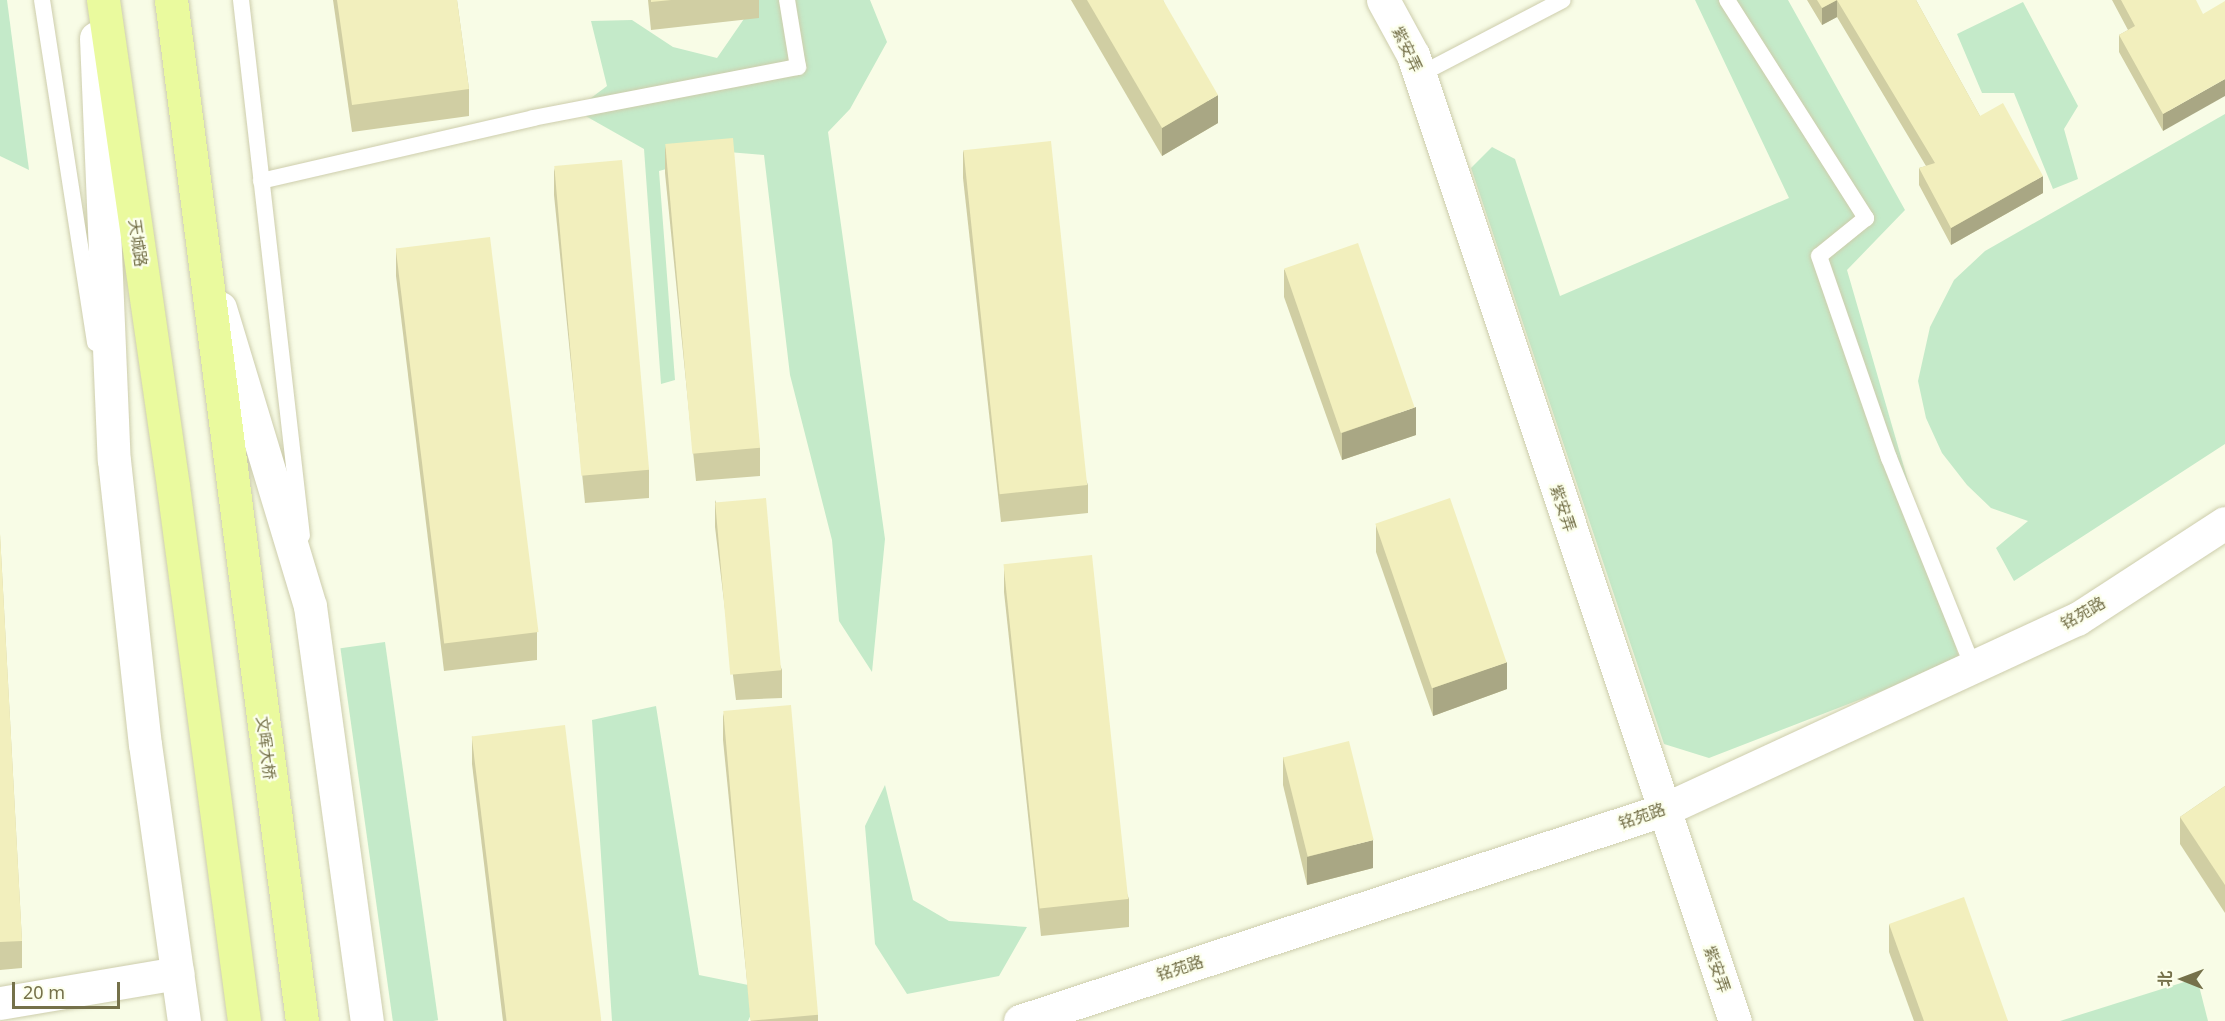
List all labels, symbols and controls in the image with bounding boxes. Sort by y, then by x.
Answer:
street label: 紫安弄 [1388,23,1426,75]
street label: 天城路 [125,218,151,268]
street label: 紫安弄 [1546,482,1580,534]
street label: 铭苑路 [2057,593,2109,633]
street label: 文晖大桥 [253,715,279,781]
street label: 铭苑路 [1616,799,1668,833]
street label: 紫安弄 [1700,943,1734,995]
north arrow [2153,949,2213,1009]
street label: 铭苑路 [1154,951,1206,985]
scale bar [15,970,123,1008]
text: 北 [2154,970,2176,987]
text: 20 m [23,980,65,1004]

